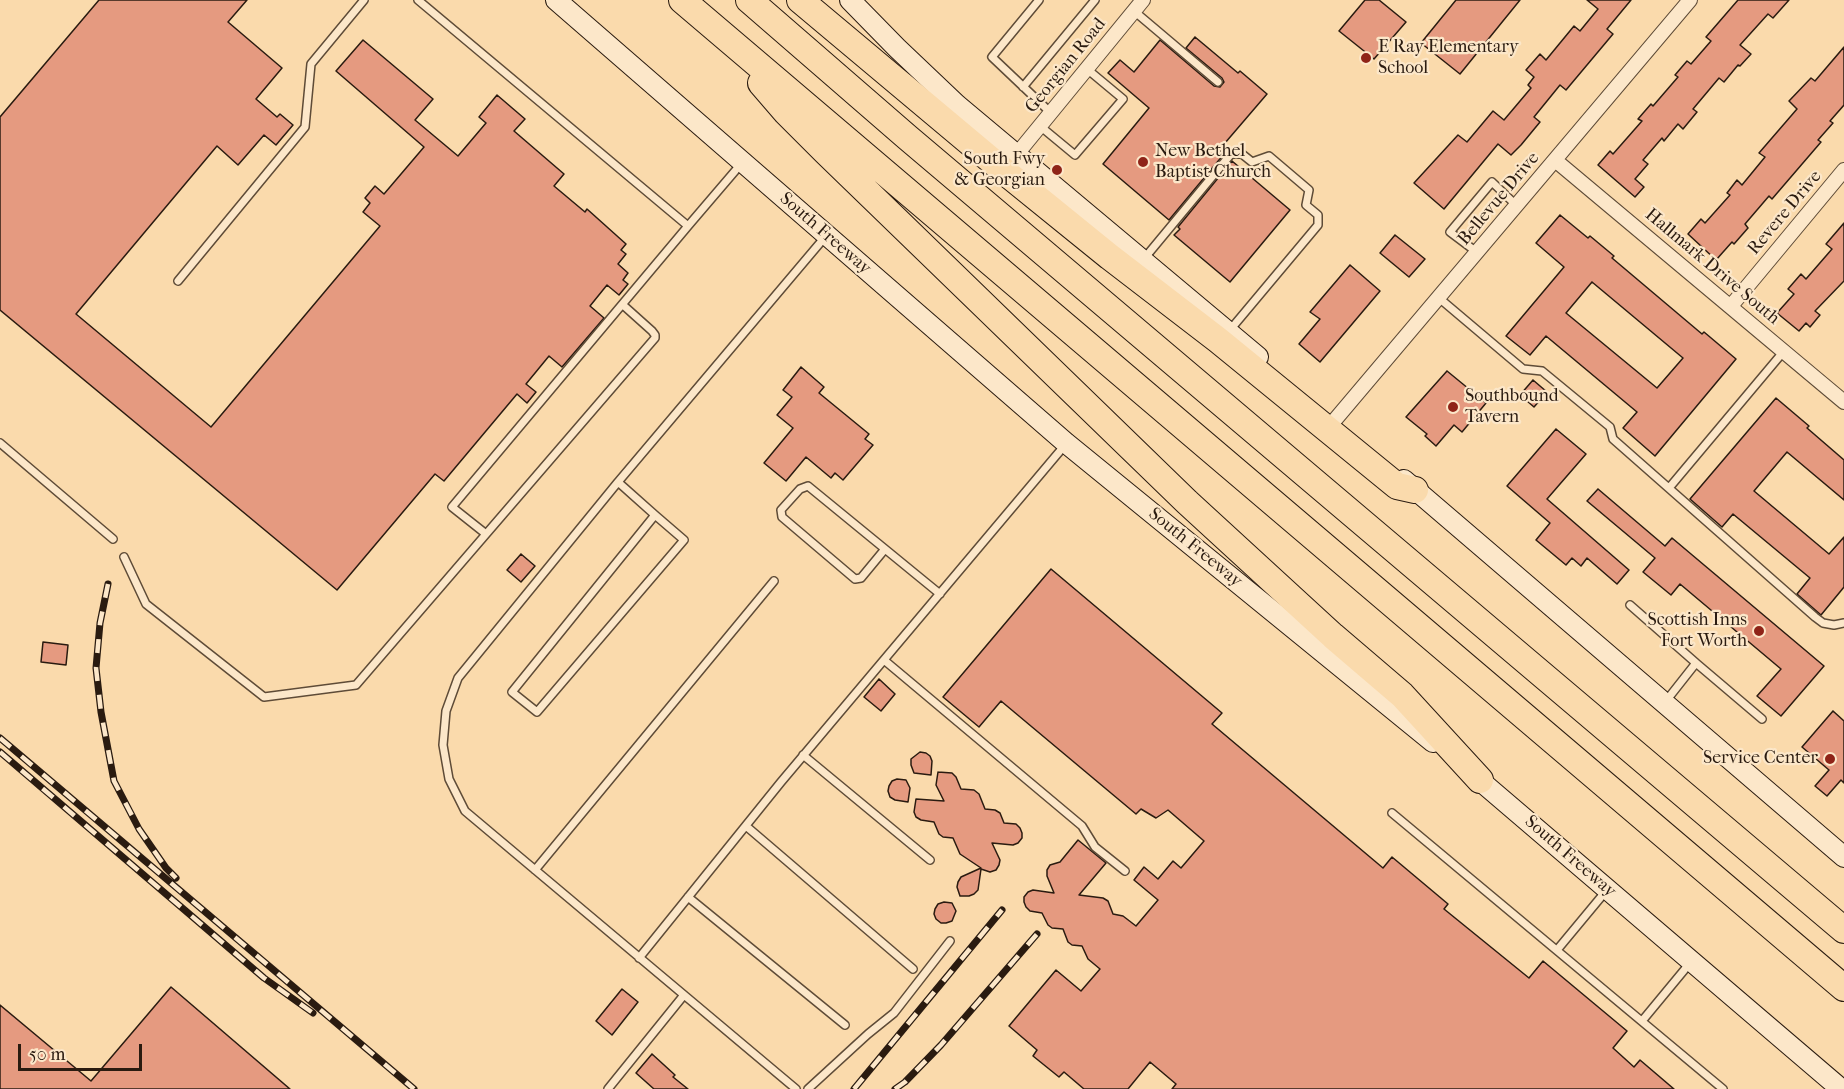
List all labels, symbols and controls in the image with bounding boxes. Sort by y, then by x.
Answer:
street label: Georgian Road [1021,14,1111,118]
place label: E Ray Elementary School [1378,37,1518,80]
marker: E Ray Elementary School [1359,51,1373,65]
place label: New Bethel Baptist Church [1155,141,1271,184]
street label: Bellevue Drive [1454,148,1544,250]
place label: South Fwy & Georgian [954,149,1045,192]
marker: New Bethel Baptist Church [1136,155,1150,169]
marker: South Fwy & Georgian [1050,163,1064,177]
street label: Revere Drive [1743,166,1827,260]
street label: South Freeway [775,188,875,280]
street label: Hallmark Drive South [1640,204,1784,330]
place label: Southbound Tavern [1465,386,1559,428]
marker: Southbound Tavern [1446,400,1460,414]
street label: South Freeway [1144,504,1246,592]
place label: Scottish Inns Fort Worth [1647,610,1747,652]
marker: Scottish Inns Fort Worth [1752,624,1766,638]
place label: Service Center [1703,748,1818,770]
marker: Service Center [1823,752,1837,766]
street label: South Freeway [1520,811,1620,903]
scale bar [21,1032,146,1070]
text: 50 m [29,1044,65,1065]

